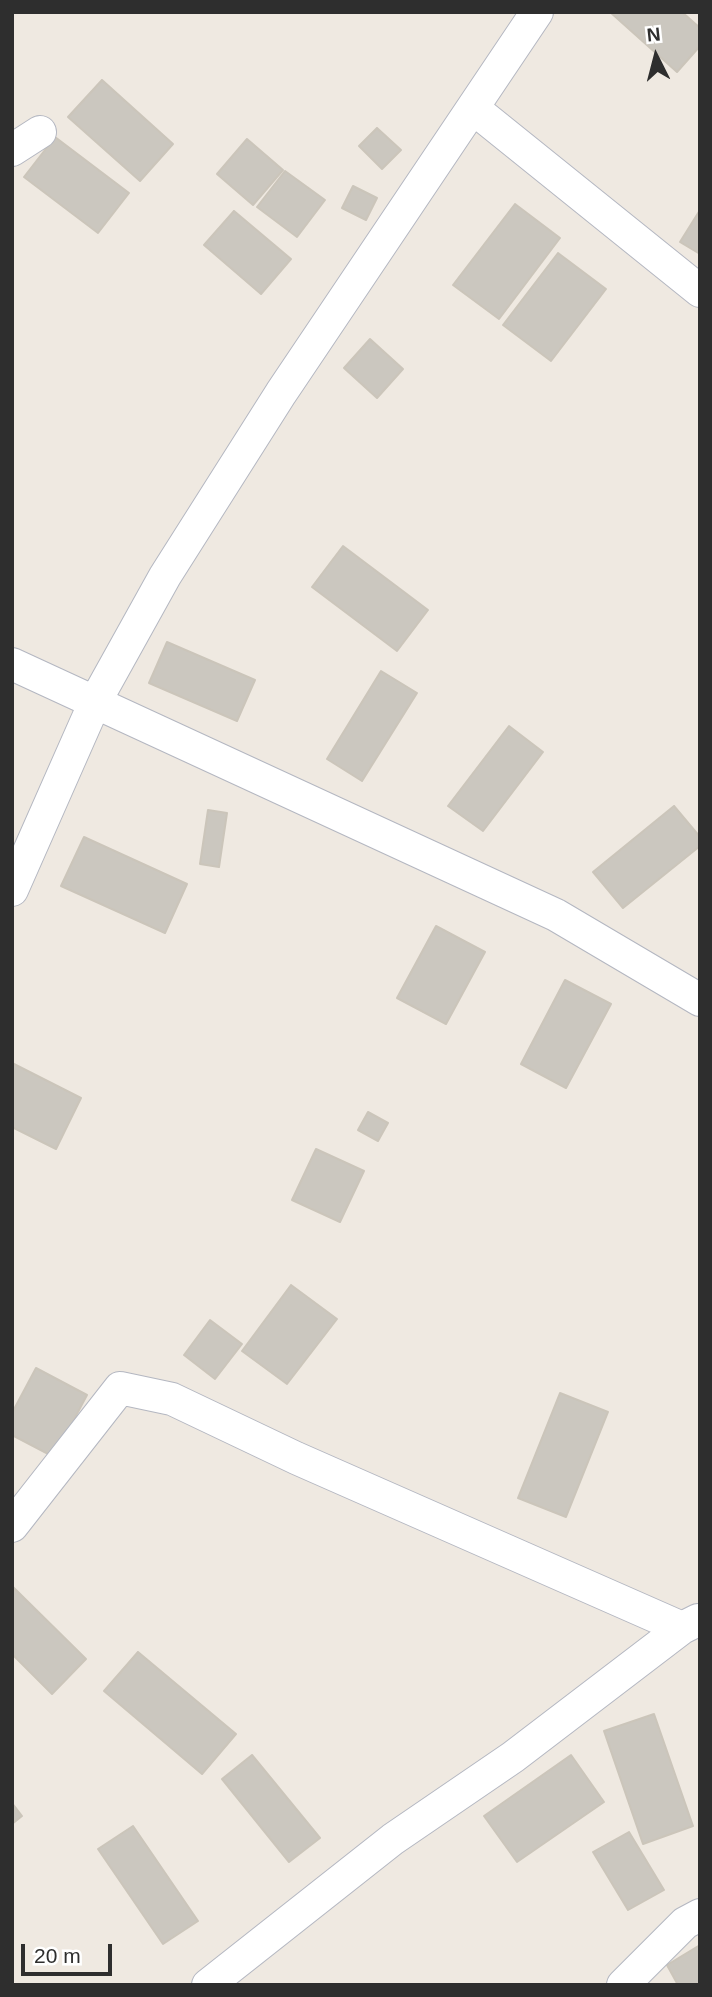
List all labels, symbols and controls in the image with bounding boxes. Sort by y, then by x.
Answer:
north arrow [621,21,691,91]
text: N [646,23,662,46]
scale bar [24,1930,116,1974]
text: 20 m [34,1944,81,1967]

